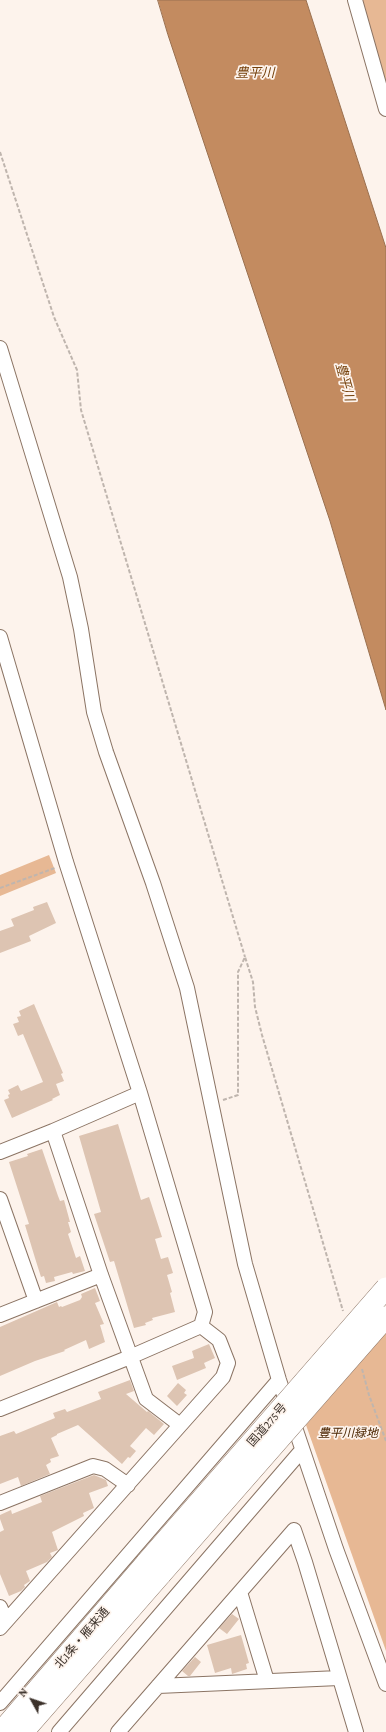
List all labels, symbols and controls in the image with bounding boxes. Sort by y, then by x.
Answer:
water label: 豊平川 [236,65,274,81]
water label: 豊平川 [332,361,358,403]
street label: 国道275号 [244,1400,290,1450]
park label: 豊平川緑地 [318,1426,378,1440]
street label: 北1条・雁来通 [52,1605,112,1671]
north arrow [12,1680,52,1720]
text: N [16,1686,30,1699]

